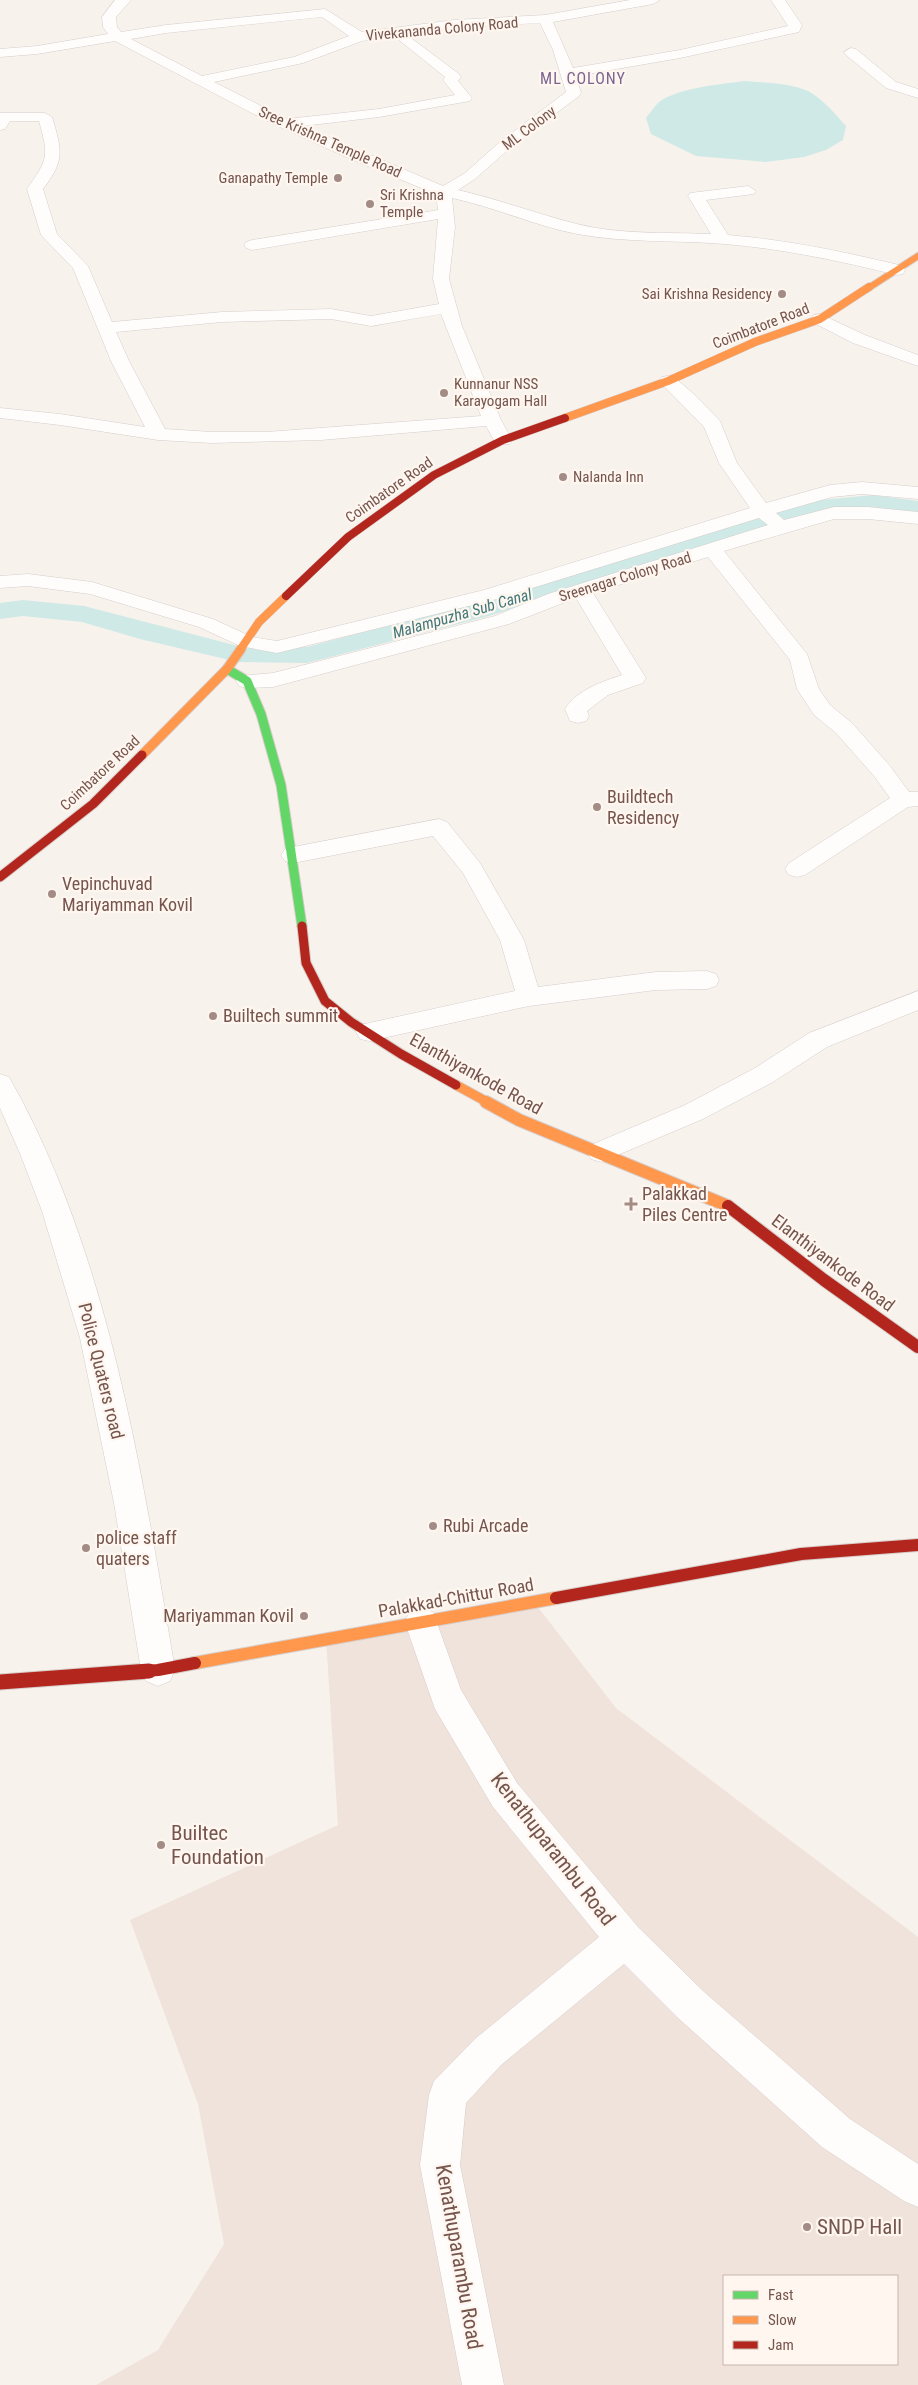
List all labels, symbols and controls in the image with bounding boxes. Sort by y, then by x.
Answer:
street label: Vivekananda Colony Road [365,13,519,45]
district label: ML COLONY [540,69,626,88]
street label: Sree Krishna Temple Road [256,102,404,182]
street label: ML Colony [499,102,559,154]
place label: Ganapathy Temple [219,169,328,187]
marker: Ganapathy Temple [332,172,344,184]
place label: Sri Krishna Temple [380,186,444,221]
marker: Sri Krishna Temple [364,198,376,210]
place label: Sai Krishna Residency [642,285,772,303]
marker: Sai Krishna Residency [776,288,788,300]
street label: Coimbatore Road [710,299,812,353]
place label: Kunnanur NSS Karayogam Hall [454,375,547,410]
marker: Kunnanur NSS Karayogam Hall [438,387,450,399]
street label: Coimbatore Road [342,453,436,527]
place label: Nalanda Inn [573,468,644,486]
marker: Nalanda Inn [557,471,569,483]
street label: Sreenagar Colony Road [557,548,693,606]
water label: Malampuzha Sub Canal [390,584,534,642]
street label: Coimbatore Road [56,732,144,814]
place label: Buildtech Residency [607,786,680,828]
marker: Buildtech Residency [591,801,603,813]
place label: Vepinchuvad Mariyamman Kovil [62,873,193,915]
marker: Vepinchuvad Mariyamman Kovil [46,888,58,900]
place label: Builtech summit [223,1005,338,1026]
marker: Builtech summit [207,1010,219,1022]
street label: Elanthiyankode Road [406,1028,546,1119]
place label: Palakkad Piles Centre [642,1183,727,1225]
marker: Palakkad Piles Centre [624,1197,638,1211]
street label: Elanthiyankode Road [768,1210,899,1316]
street label: Police Quaters road [74,1301,129,1441]
place label: Rubi Arcade [443,1515,528,1536]
marker: Rubi Arcade [427,1520,439,1532]
place label: police staff quaters [96,1527,177,1569]
marker: police staff quaters [80,1542,92,1554]
street label: Palakkad-Chittur Road [376,1573,535,1622]
place label: Mariyamman Kovil [163,1605,294,1626]
marker: Mariyamman Kovil [298,1610,310,1622]
street label: Kenathuparambu Road [486,1768,620,1930]
place label: Builtec Foundation [171,1821,264,1869]
marker: Builtec Foundation [155,1839,167,1851]
street label: Kenathuparambu Road [431,2163,487,2351]
place label: SNDP Hall [817,2215,902,2239]
marker: SNDP Hall [801,2221,813,2233]
legend [723,2275,898,2365]
text: Fast [768,2286,793,2304]
text: Slow [768,2311,797,2329]
text: Jam [768,2336,794,2354]

